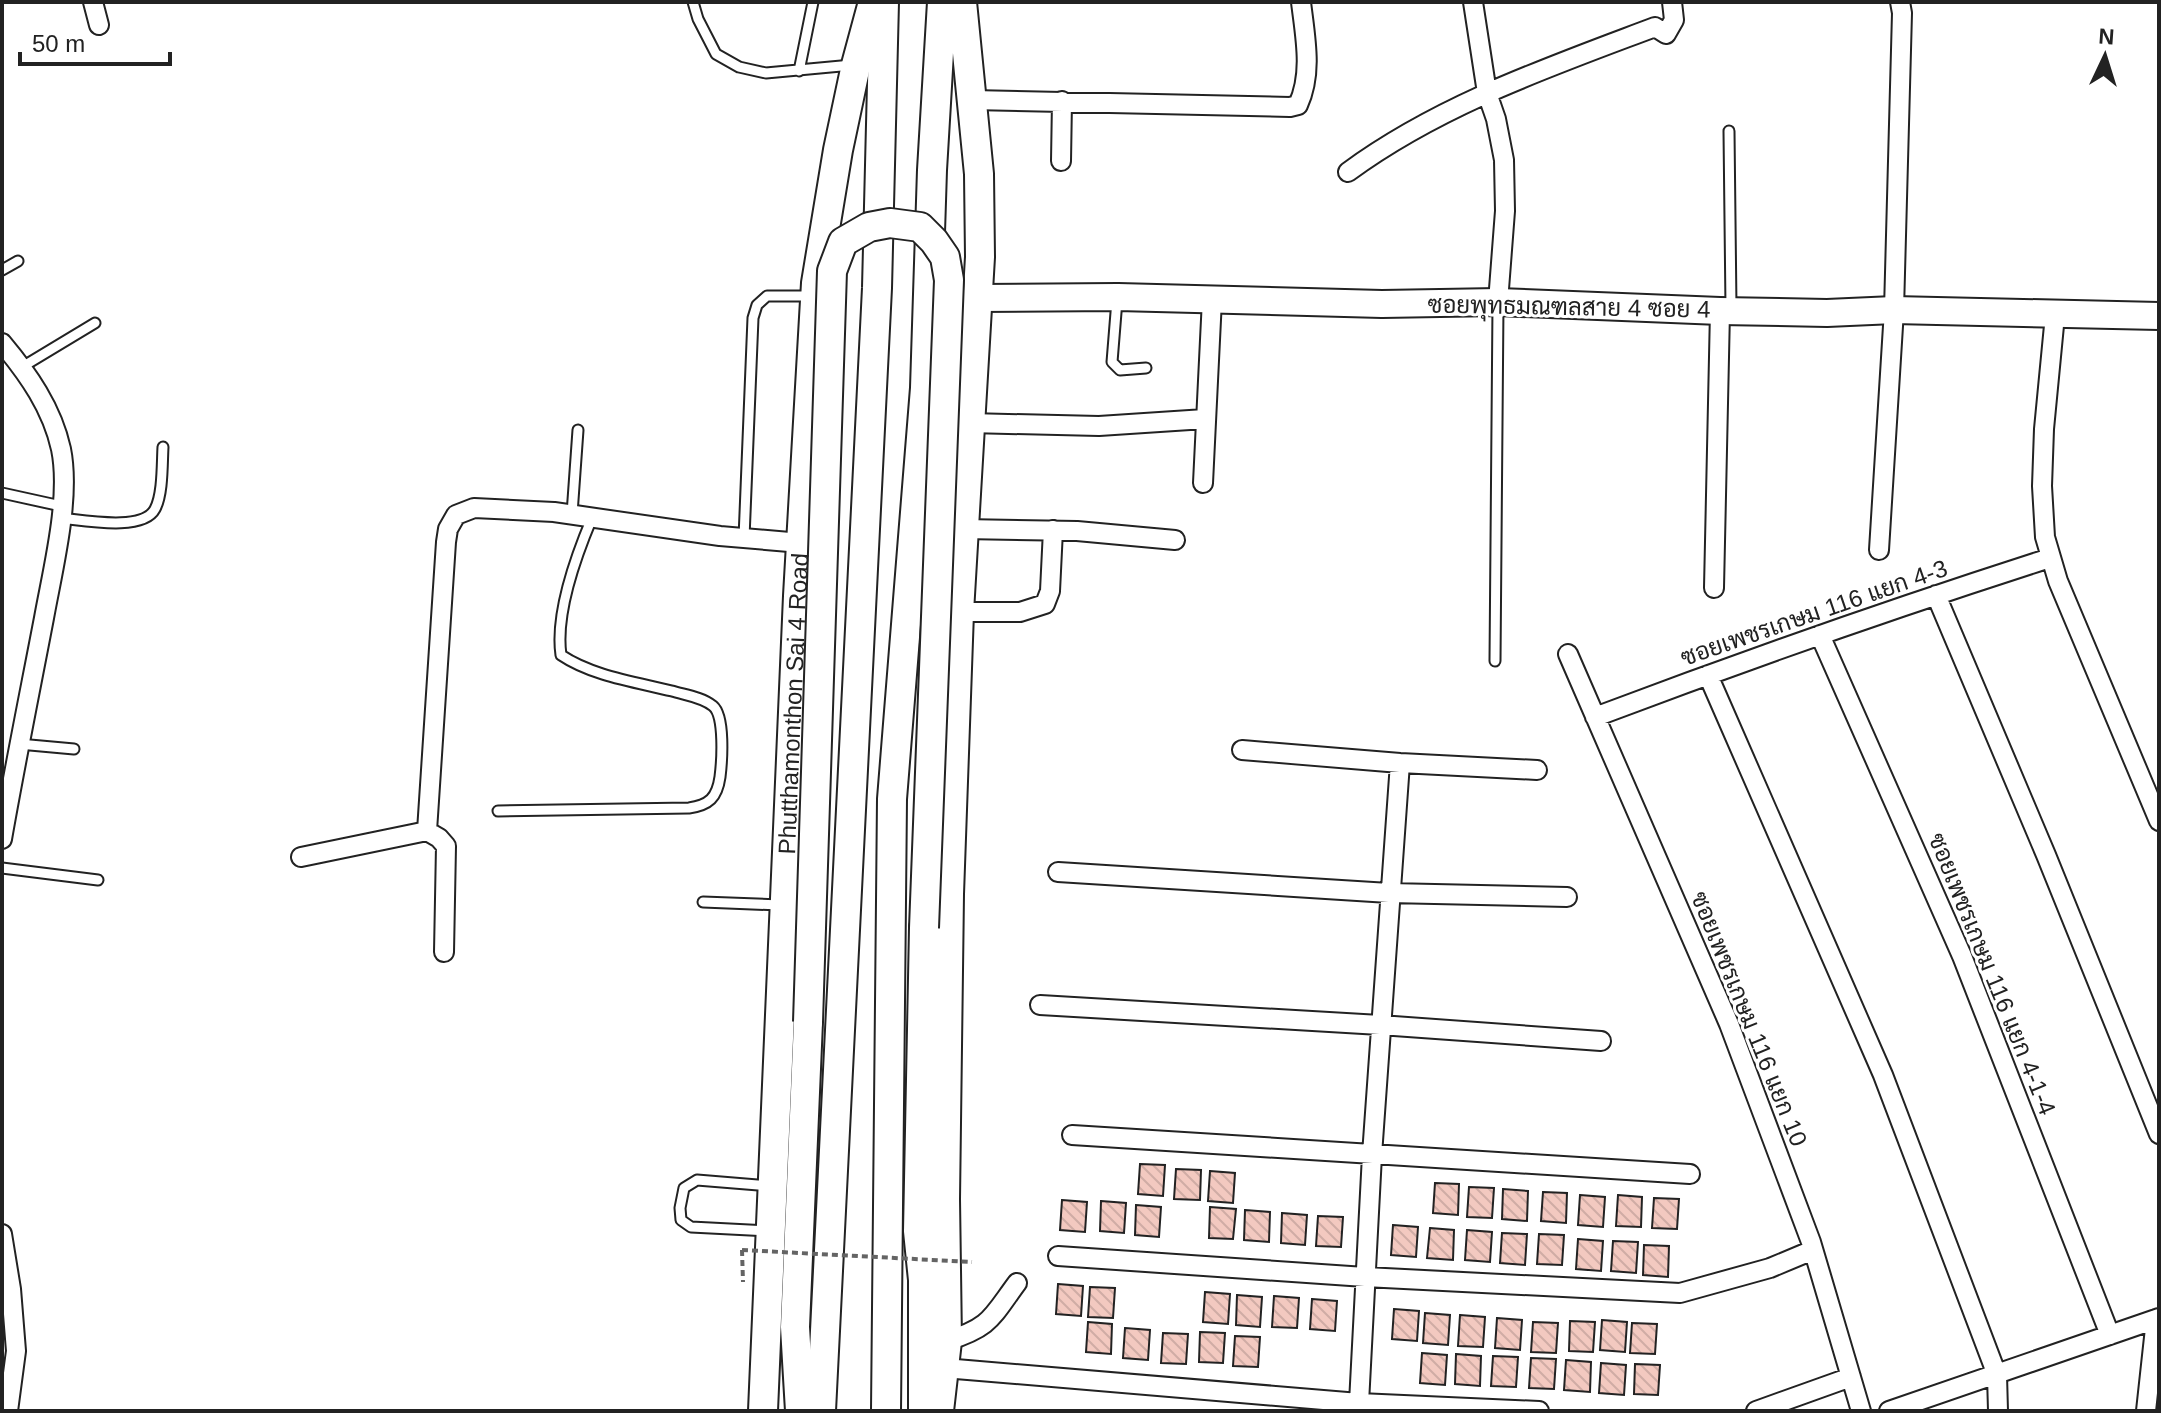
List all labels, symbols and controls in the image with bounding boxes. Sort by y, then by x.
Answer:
scale bar [20,16,170,66]
north arrow [2065,16,2145,96]
text: N [2098,24,2115,50]
text: 50 m [32,30,85,57]
street label: ซอยพุทธมณฑลสาย 4 ซอย 4 [1427,291,1711,325]
street label: Phutthamonthon Sai 4 Road [773,552,813,855]
street label: ซอยเพชรเกษม 116 แยก 4-3 [1677,554,1951,671]
street label: ซอยเพชรเกษม 116 แยก 4-1-4 [1923,829,2061,1119]
street label: ซอยเพชรเกษม 116 แยก 10 [1686,888,1813,1150]

